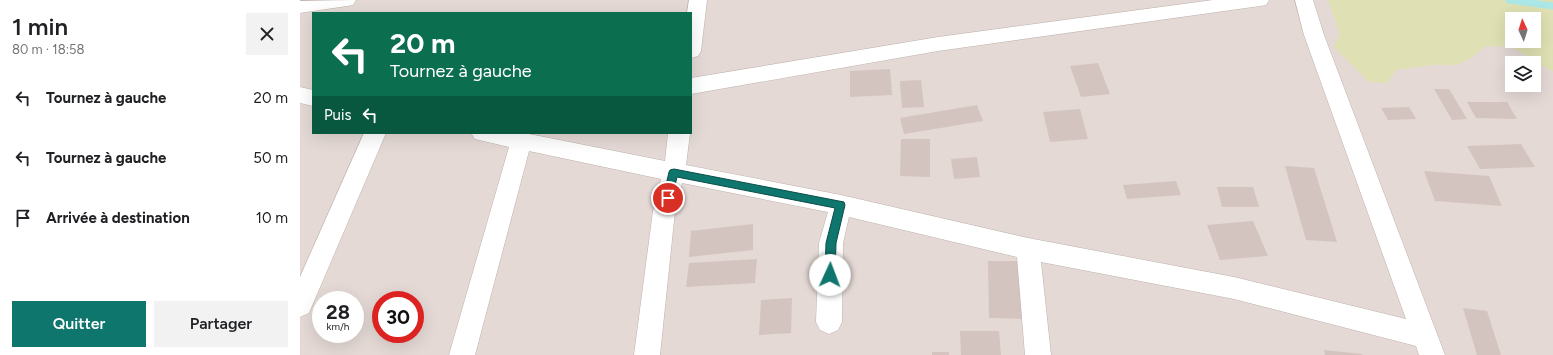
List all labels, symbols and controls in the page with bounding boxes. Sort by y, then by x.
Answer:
text: 1 min [12,12,68,41]
north arrow [1505,12,1541,48]
map controls [1505,12,1541,92]
button: close [246,13,288,55]
text: 20 m [390,26,455,60]
icon: left [324,28,376,80]
text: 80 m · 18:58 [12,42,84,57]
button: layers [1505,56,1541,92]
text: Tournez à gauche [390,60,532,82]
icon: left [12,87,34,109]
text: Tournez à gauche [46,89,166,107]
text: 20 m [254,89,288,107]
icon: left [359,104,381,126]
text: Puis [324,106,351,124]
icon: left [12,147,34,169]
text: Tournez à gauche [46,149,166,167]
text: 50 m [253,149,288,167]
pin [651,181,685,215]
icon: arrive [657,187,679,209]
icon: arrive [12,207,34,229]
text: Arrivée à destination [46,209,190,227]
text: 10 m [256,209,288,227]
position arrow [809,254,851,296]
speed limit sign: 30 [372,291,424,343]
text: 28 [326,300,350,324]
button: Quitter [12,301,146,347]
button: Partager [154,301,288,347]
text: km/h [327,320,349,333]

